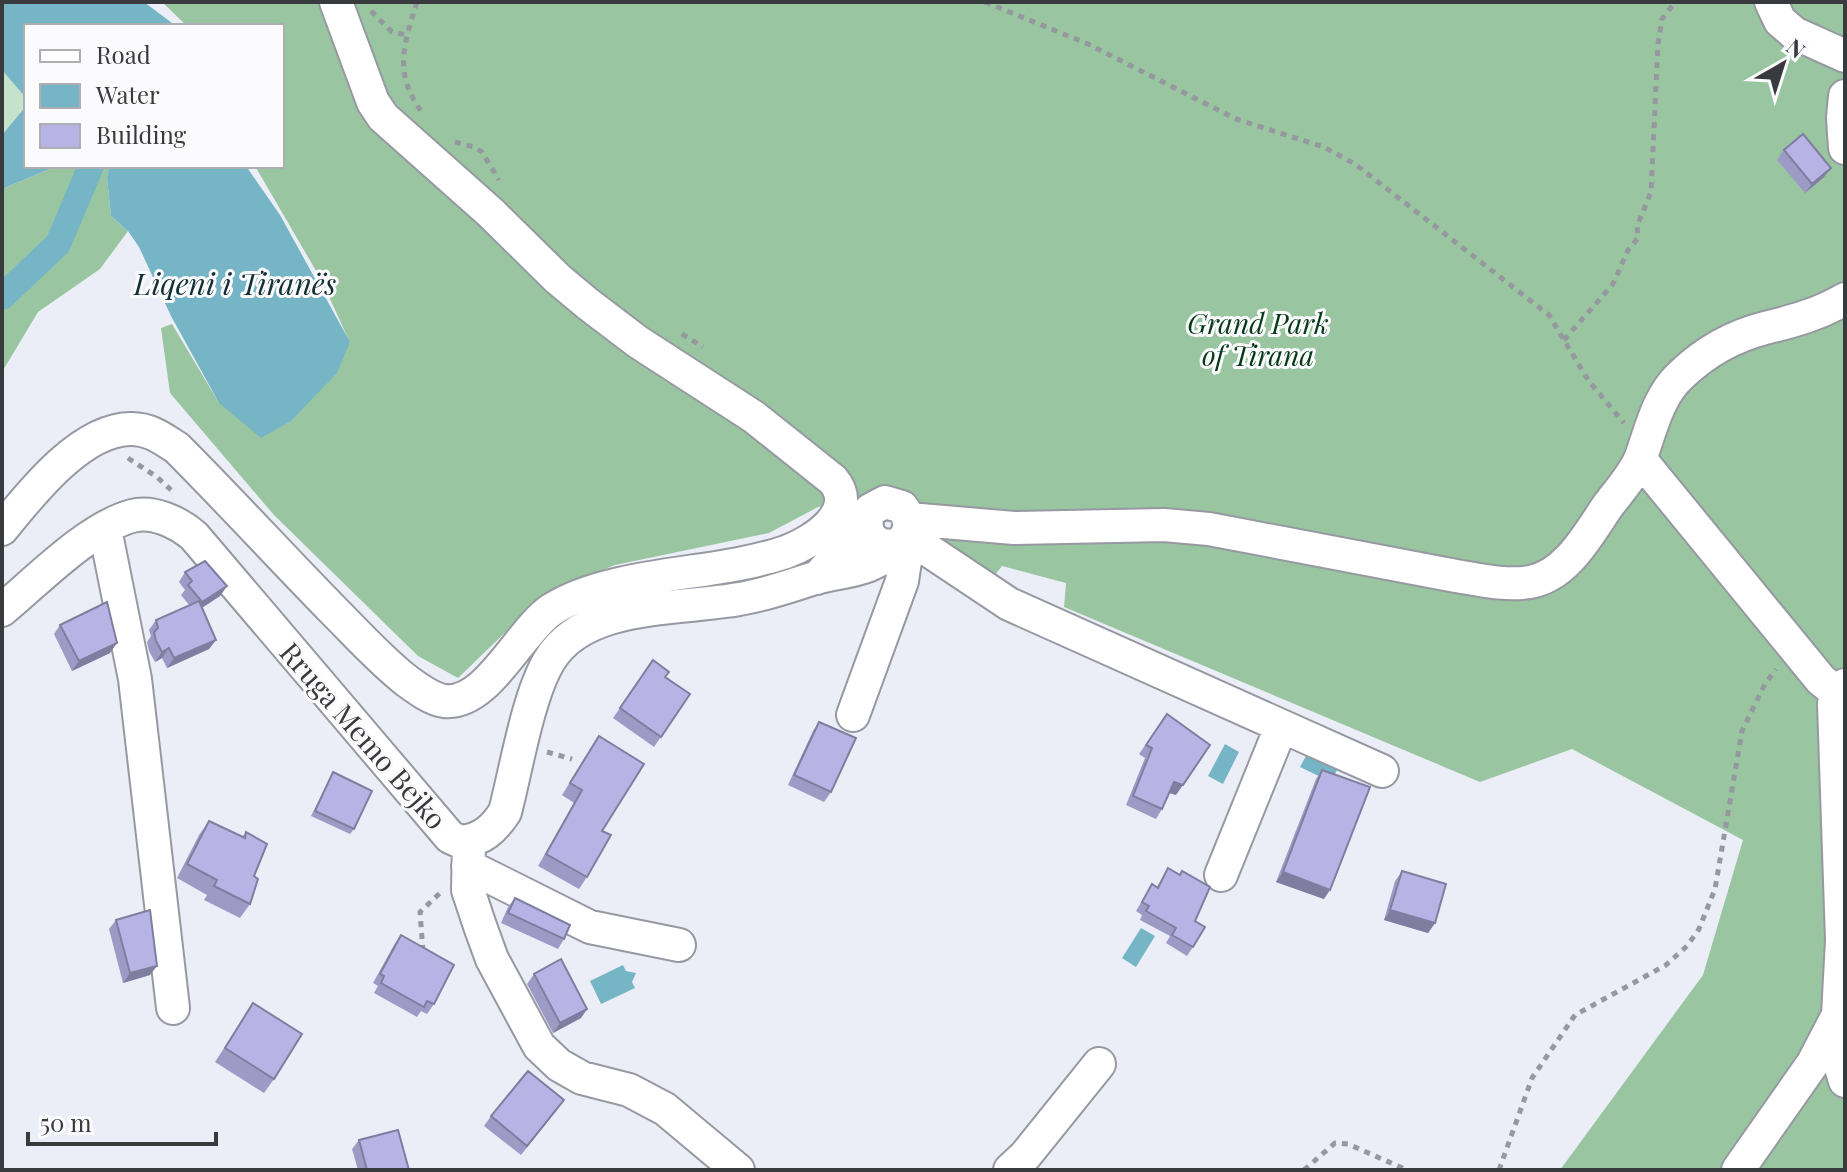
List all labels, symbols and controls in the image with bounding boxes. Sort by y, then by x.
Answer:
legend [24,24,284,168]
north arrow [1743,24,1823,104]
text: N [1781,31,1812,64]
text: Road [96,38,151,70]
text: Water [95,78,160,110]
text: Building [96,118,187,150]
water label: Liqeni i Tiranës [132,263,336,303]
park label: Grand Park of Tirana [1187,304,1329,373]
street label: Rruga Memo Bejko [273,634,455,836]
scale bar [28,1096,216,1146]
text: 50 m [40,1106,92,1138]

